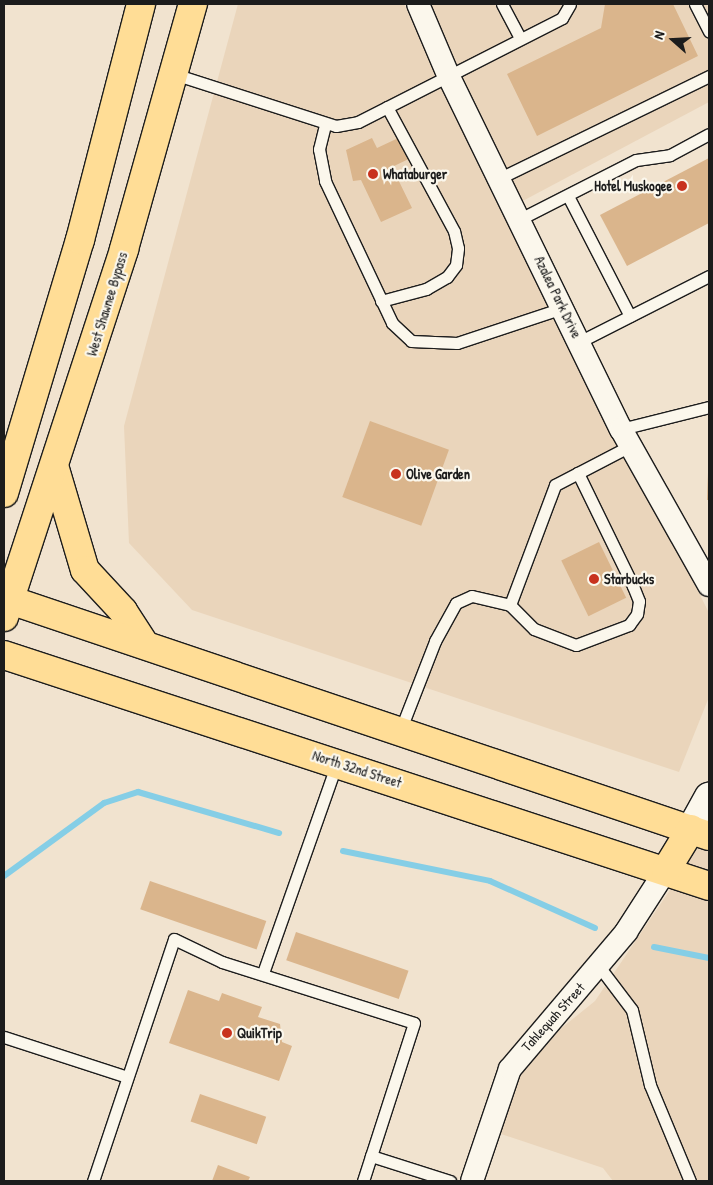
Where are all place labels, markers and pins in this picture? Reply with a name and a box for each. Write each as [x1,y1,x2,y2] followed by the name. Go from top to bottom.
[383,166,447,182] place label: Whataburger
[367,168,379,180] marker: Whataburger
[594,178,672,194] place label: Hotel Muskogee
[676,180,688,192] marker: Hotel Muskogee
[406,466,470,482] place label: Olive Garden
[390,468,402,480] marker: Olive Garden
[604,571,654,587] place label: Starbucks
[588,573,600,585] marker: Starbucks
[237,1025,282,1041] place label: QuikTrip
[221,1027,233,1039] marker: QuikTrip

